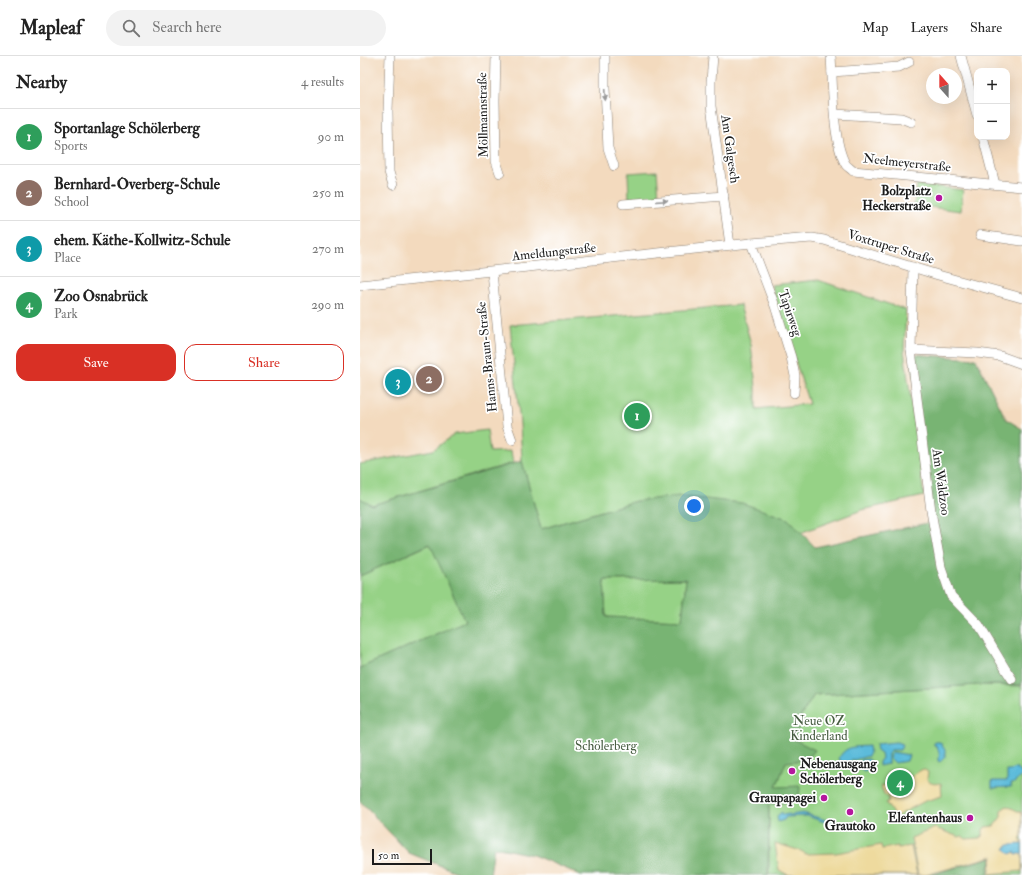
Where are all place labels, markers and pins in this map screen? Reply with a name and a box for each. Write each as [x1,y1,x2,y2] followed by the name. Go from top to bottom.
[862,183,932,214] place label: Bolzplatz Heckerstraße
[934,193,944,203] marker: Bolzplatz Heckerstraße
[416,364,442,394] pin: 2
[385,367,411,397] pin: 3
[624,401,650,431] pin: 1
[799,756,877,788] place label: Nebenausgang Schölerberg
[787,766,797,776] marker: Nebenausgang Schölerberg
[887,768,913,798] pin: 4
[749,790,817,807] place label: Graupapagei
[819,793,829,803] marker: Graupapagei
[845,807,855,817] marker: Grautoko
[888,810,963,826] place label: Elefantenhaus
[965,813,975,823] marker: Elefantenhaus
[825,818,876,834] place label: Grautoko

